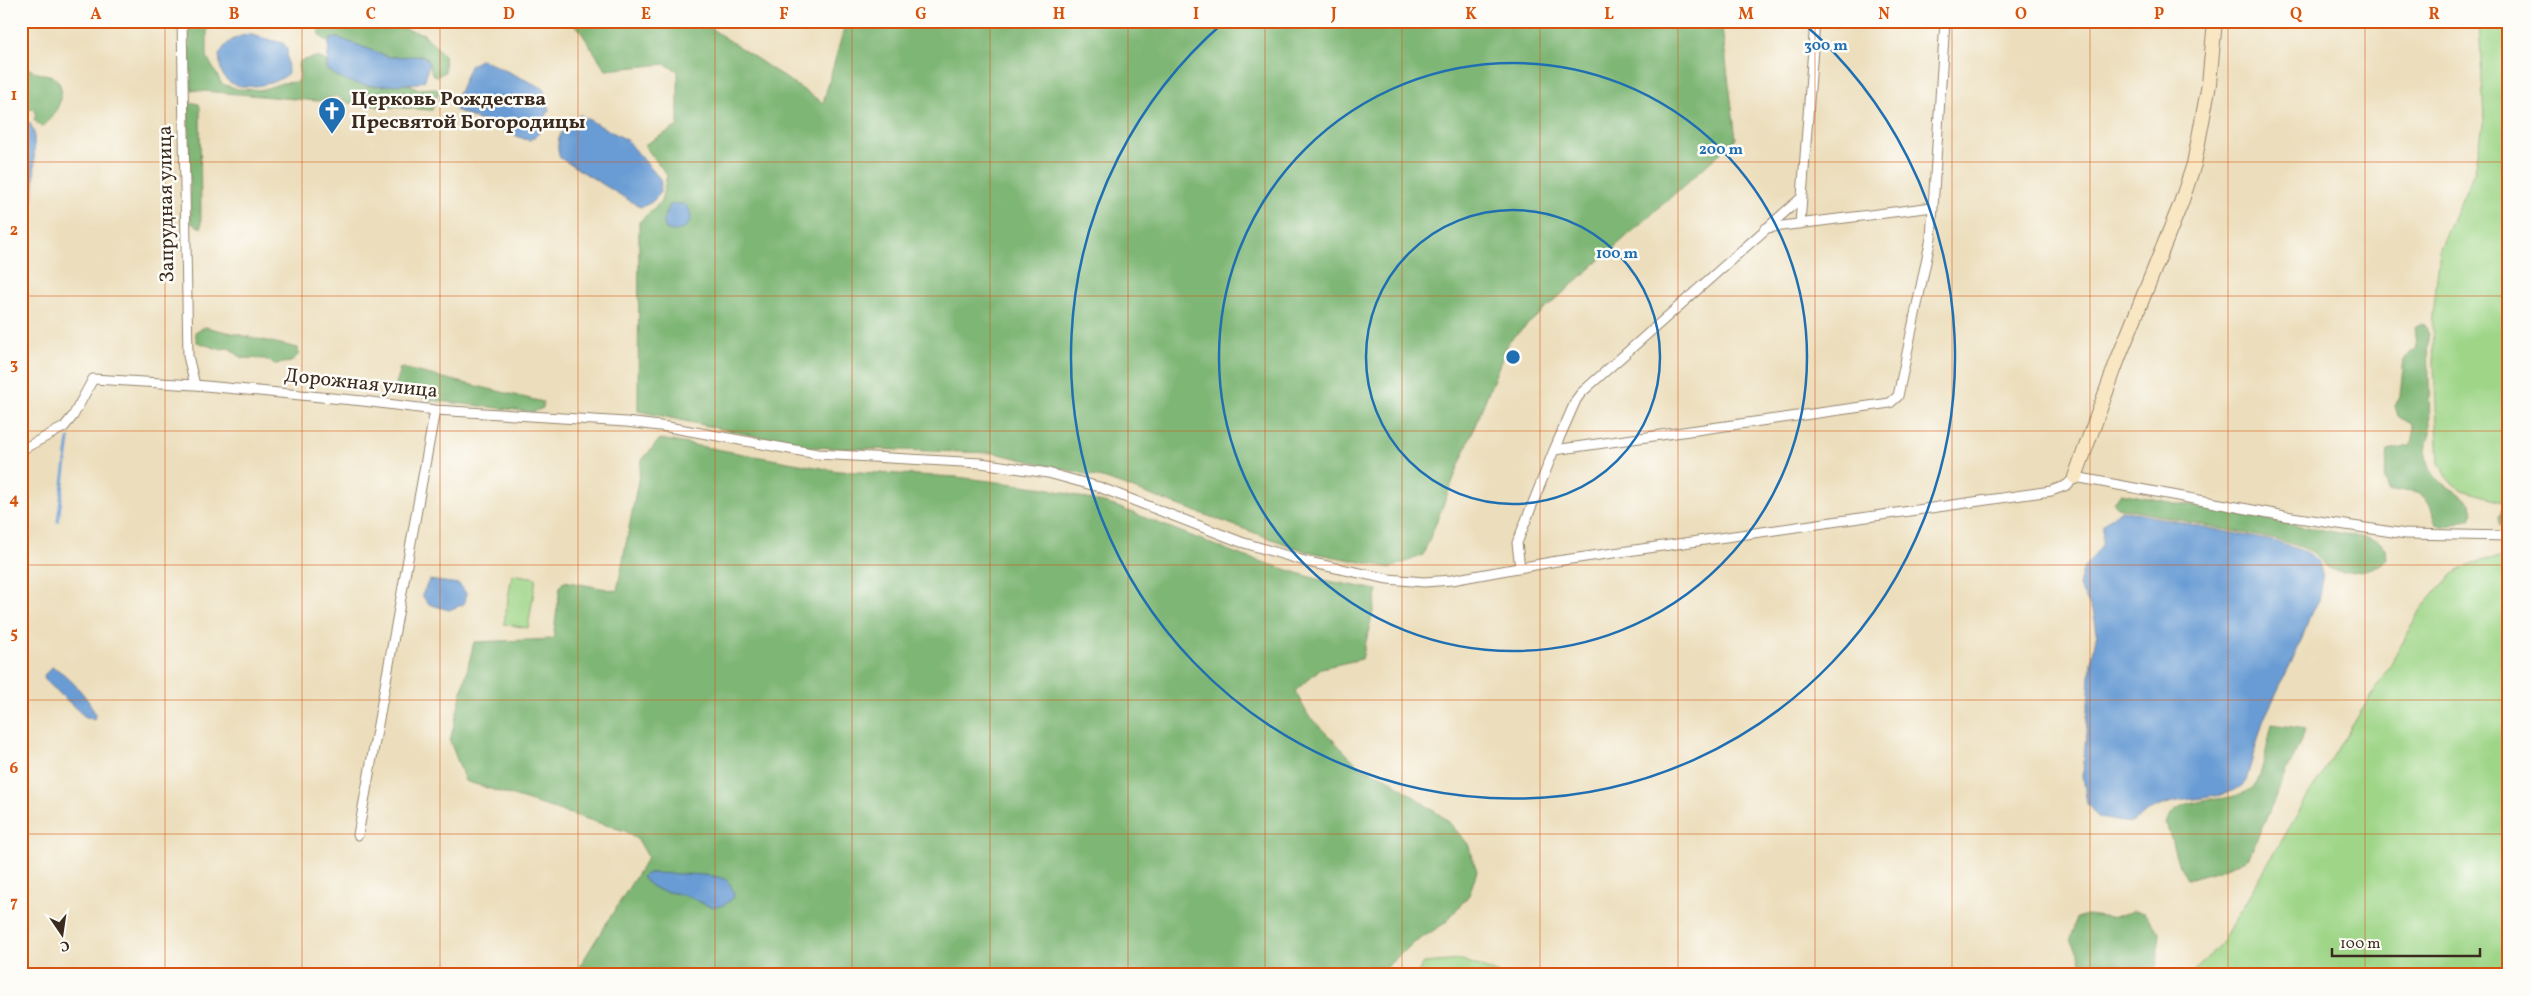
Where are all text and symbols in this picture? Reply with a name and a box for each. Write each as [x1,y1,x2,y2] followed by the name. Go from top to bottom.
[90,4,102,26] text: A
[229,4,240,26] text: B
[366,4,376,26] text: C
[503,4,515,26] text: D
[641,4,651,26] text: E
[779,4,789,26] text: F
[915,4,927,26] text: G
[1053,4,1065,26] text: H
[1193,4,1199,26] text: I
[1330,4,1337,26] text: J
[1465,4,1477,26] text: K
[1604,4,1614,26] text: L
[1738,4,1754,26] text: M
[1878,4,1890,26] text: N
[2015,4,2027,26] text: O
[2154,4,2164,26] text: P
[2290,4,2303,26] text: Q
[2428,4,2440,26] text: R
[1804,36,1848,57] text: 300 m
[11,85,17,107] text: 1
[351,86,586,137] place label: Церковь Рождества Пресвятой Богородицы
[317,96,347,135] church icon: Церковь Рождества Пресвятой Богородицы
[152,125,182,283] street label: Запрудная улица
[1699,140,1743,161] text: 200 m
[10,220,18,242] text: 2
[1596,244,1639,265] text: 100 m
[1504,348,1522,366] centre of rings
[10,354,18,376] text: 3
[283,362,439,406] street label: Дорожная улица
[9,489,19,511] text: 4
[10,623,18,645] text: 5
[10,758,19,780] text: 6
[10,892,18,914] text: 7
[38,908,88,958] north arrow
[2332,926,2480,958] scale bar
[2340,934,2380,955] text: 100 m
[58,935,71,955] text: С

